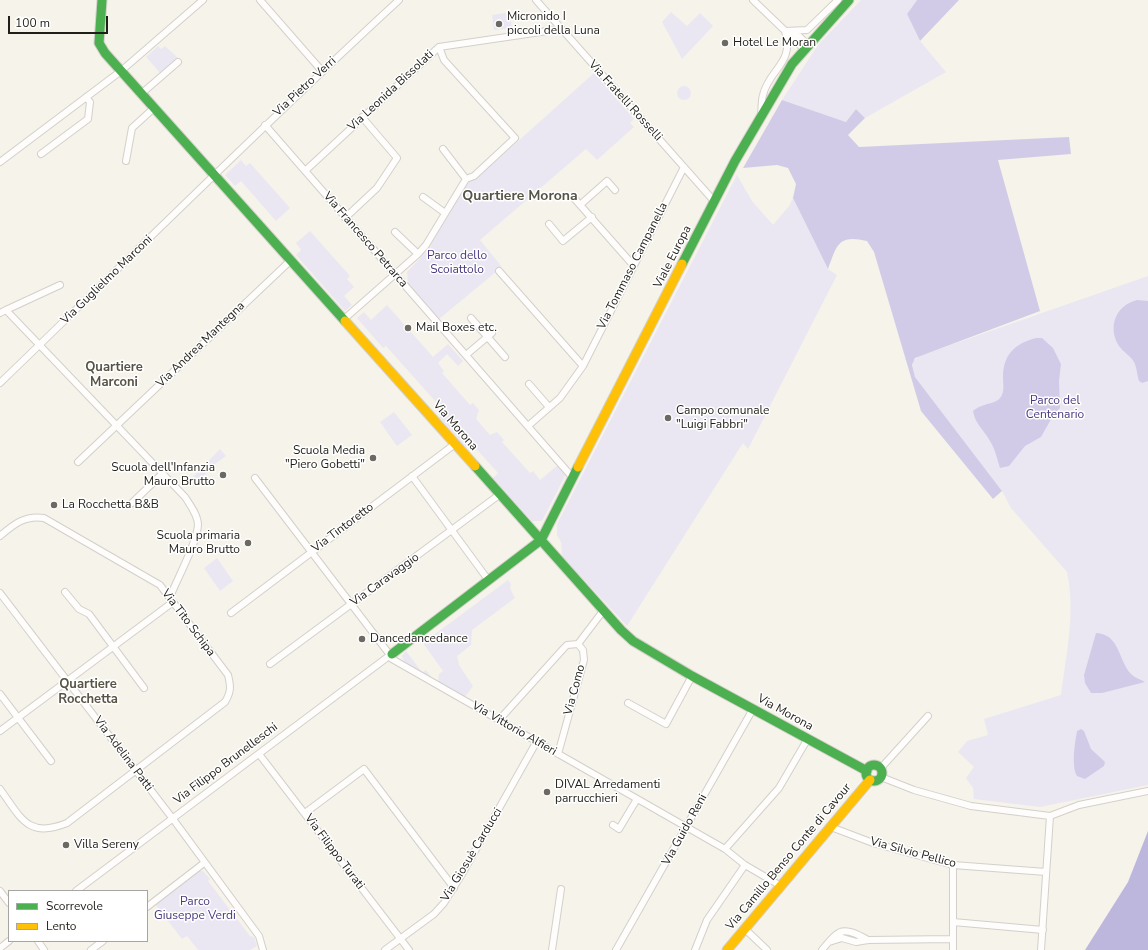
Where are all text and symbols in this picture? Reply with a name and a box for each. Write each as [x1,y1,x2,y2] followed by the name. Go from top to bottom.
[10,8,110,34] scale bar
[507,10,600,38] place label: Micronido I piccoli della Luna
[15,15,50,31] text: 100 m
[494,19,504,29] marker: Micronido I piccoli della Luna
[733,36,816,50] place label: Hotel Le Moran
[720,38,730,48] marker: Hotel Le Moran
[345,48,437,134] street label: Via Leonida Bissolati
[271,54,339,120] street label: Via Pietro Verri
[585,58,665,144] street label: Via Fratelli Rosselli
[320,189,410,291] street label: Via Francesco Petrarca
[462,189,578,205] district label: Quartiere Morona
[595,200,671,332] street label: Via Tommaso Campanella
[651,223,695,291] street label: Viale Europa
[58,233,156,327] street label: Via Guglielmo Marconi
[427,249,487,277] park label: Parco dello Scoiattolo
[154,299,248,391] street label: Via Andrea Mantegna
[416,321,497,335] place label: Mail Boxes etc.
[403,323,413,333] marker: Mail Boxes etc.
[85,360,143,391] district label: Quartiere Marconi
[1026,394,1084,422] park label: Parco del Centenario
[429,398,481,454] street label: Via Morona
[676,404,769,432] place label: Campo comunale "Luigi Fabbri"
[663,413,673,423] marker: Campo comunale "Luigi Fabbri"
[285,444,365,472] place label: Scuola Media "Piero Gobetti"
[368,453,378,463] marker: Scuola Media "Piero Gobetti"
[111,461,215,489] place label: Scuola dell'Infanzia Mauro Brutto
[218,470,228,480] marker: Scuola dell'Infanzia Mauro Brutto
[62,498,159,512] place label: La Rocchetta B&B
[49,500,59,510] marker: La Rocchetta B&B
[309,500,377,556] street label: Via Tintoretto
[157,529,240,557] place label: Scuola primaria Mauro Brutto
[243,538,253,548] marker: Scuola primaria Mauro Brutto
[348,550,422,610] street label: Via Caravaggio
[158,587,218,659] street label: Via Tito Schipa
[370,632,468,646] place label: Dancedancedance
[357,634,367,644] marker: Dancedancedance
[561,663,589,717] street label: Via Como
[58,677,118,708] district label: Quartiere Rocchetta
[755,692,815,734] street label: Via Morona
[469,699,559,759] street label: Via Vittorio Alfieri
[90,714,156,794] street label: Via Adelina Patti
[171,720,281,808] street label: Via Filippo Brunelleschi
[555,778,660,806] place label: DIVAL Arredamenti parrucchieri
[723,781,855,933] street label: Via Camillo Benso Conte di Cavour
[542,787,552,797] marker: DIVAL Arredamenti parrucchieri
[659,792,711,868] street label: Via Guido Reni
[438,806,506,904] street label: Via Giosuè Carducci
[301,811,367,893] street label: Via Filippo Turati
[868,835,958,871] street label: Via Silvio Pellico
[74,838,139,852] place label: Villa Sereny
[61,840,71,850] marker: Villa Sereny
[8,890,148,942] legend
[154,895,236,923] park label: Parco Giuseppe Verdi
[46,898,103,914] text: Scorrevole
[46,918,76,934] text: Lento

